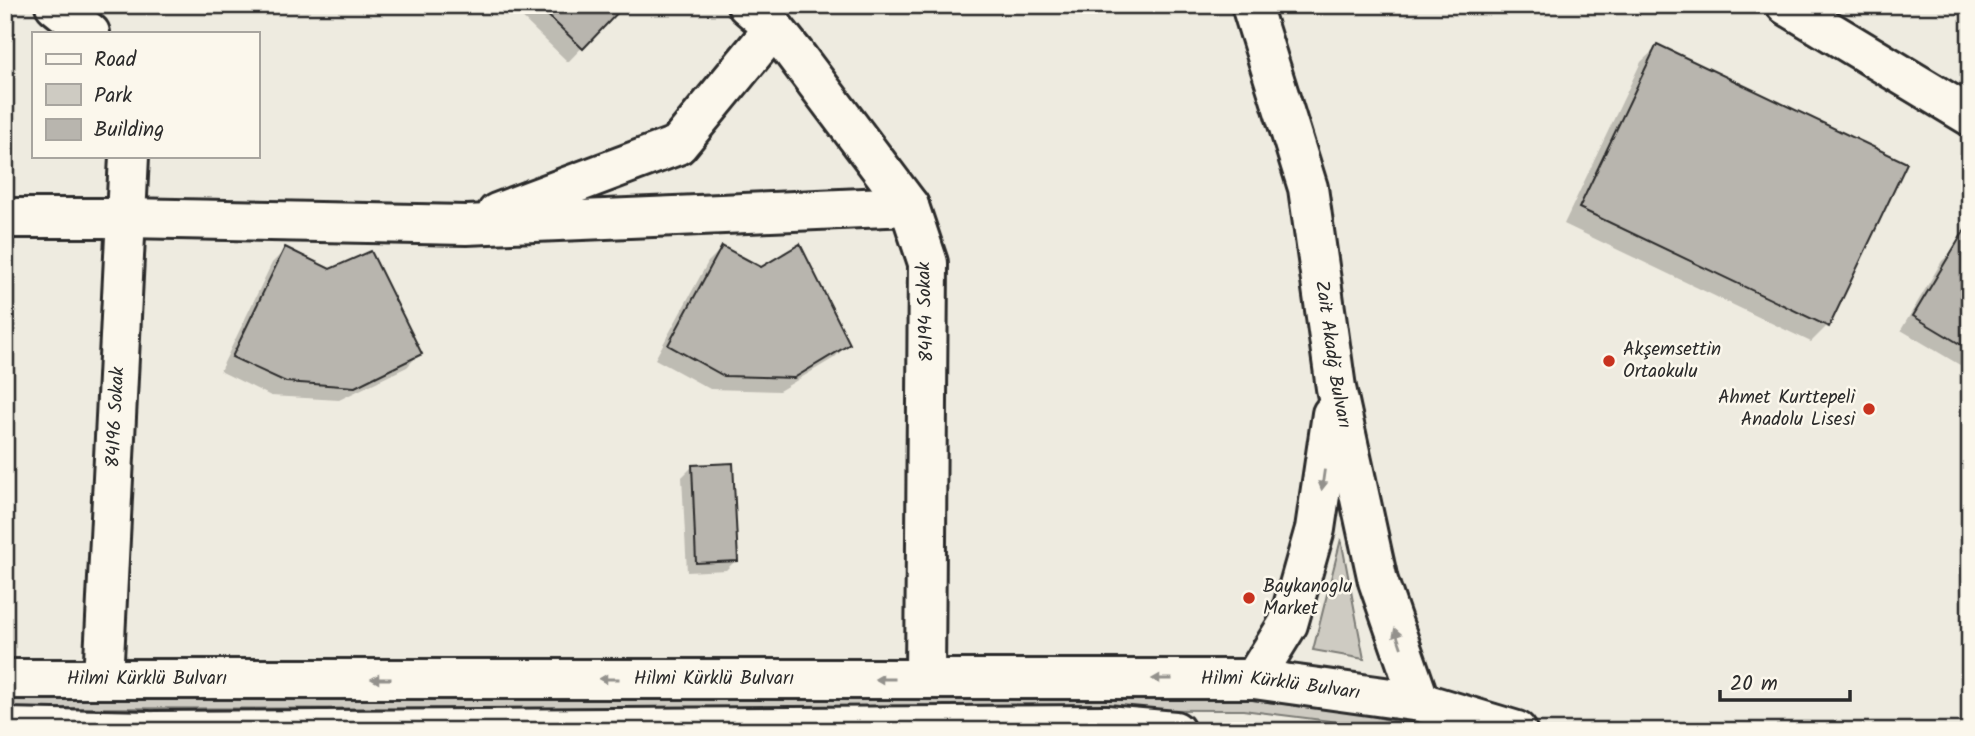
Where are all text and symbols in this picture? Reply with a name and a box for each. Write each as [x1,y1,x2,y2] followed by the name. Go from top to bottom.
[32,32,259,158] legend
[94,44,137,77] text: Road
[94,80,132,113] text: Park
[94,114,164,147] text: Building
[909,261,943,363] street label: 84194 Sokak
[1306,278,1359,432] street label: Zait Akadğ Bulvarı
[1623,335,1721,387] place label: Akşemsettin Ortaokulu
[1601,353,1617,369] marker: Akşemsettin Ortaokulu
[99,366,133,468] street label: 84196 Sokak
[1718,383,1856,435] place label: Ahmet Kurttepeli Anadolu Lisesi
[1861,401,1877,417] marker: Ahmet Kurttepeli Anadolu Lisesi
[1317,469,1328,491] one-way arrow
[1263,572,1352,624] place label: Baykanoglu Market
[1241,590,1257,606] marker: Baykanoglu Market
[1392,627,1403,648] one-way arrow
[1720,659,1849,703] scale bar
[67,664,227,694] street label: Hilmi Kürklü Bulvarı
[634,664,794,694] street label: Hilmi Kürklü Bulvarı
[1201,664,1362,709] street label: Hilmi Kürklü Bulvarı
[1730,668,1778,701] text: 20 m
[370,673,392,685] one-way arrow
[597,673,619,685] one-way arrow
[874,673,896,685] one-way arrow
[1150,673,1172,685] one-way arrow

